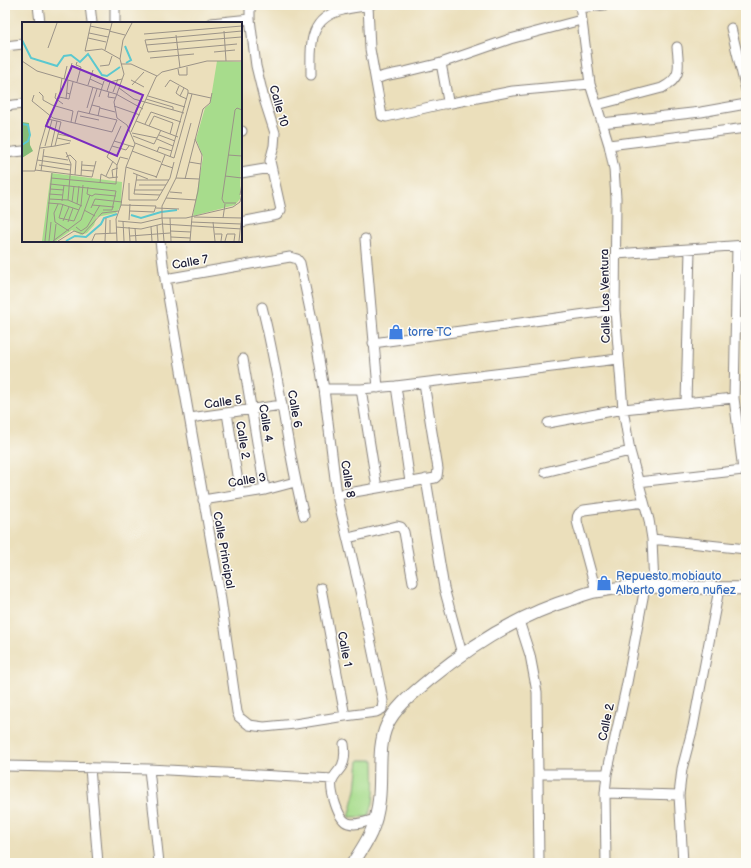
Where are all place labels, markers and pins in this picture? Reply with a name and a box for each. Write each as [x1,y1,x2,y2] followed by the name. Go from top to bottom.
[387,323,405,341] shop icon: torre TC
[408,325,452,340] place label: torre TC
[616,569,736,598] place label: Repuesto mobiauto Alberto gomera nuñez
[595,574,613,592] shop icon: Repuesto mobiauto Alberto gomera nuñez

